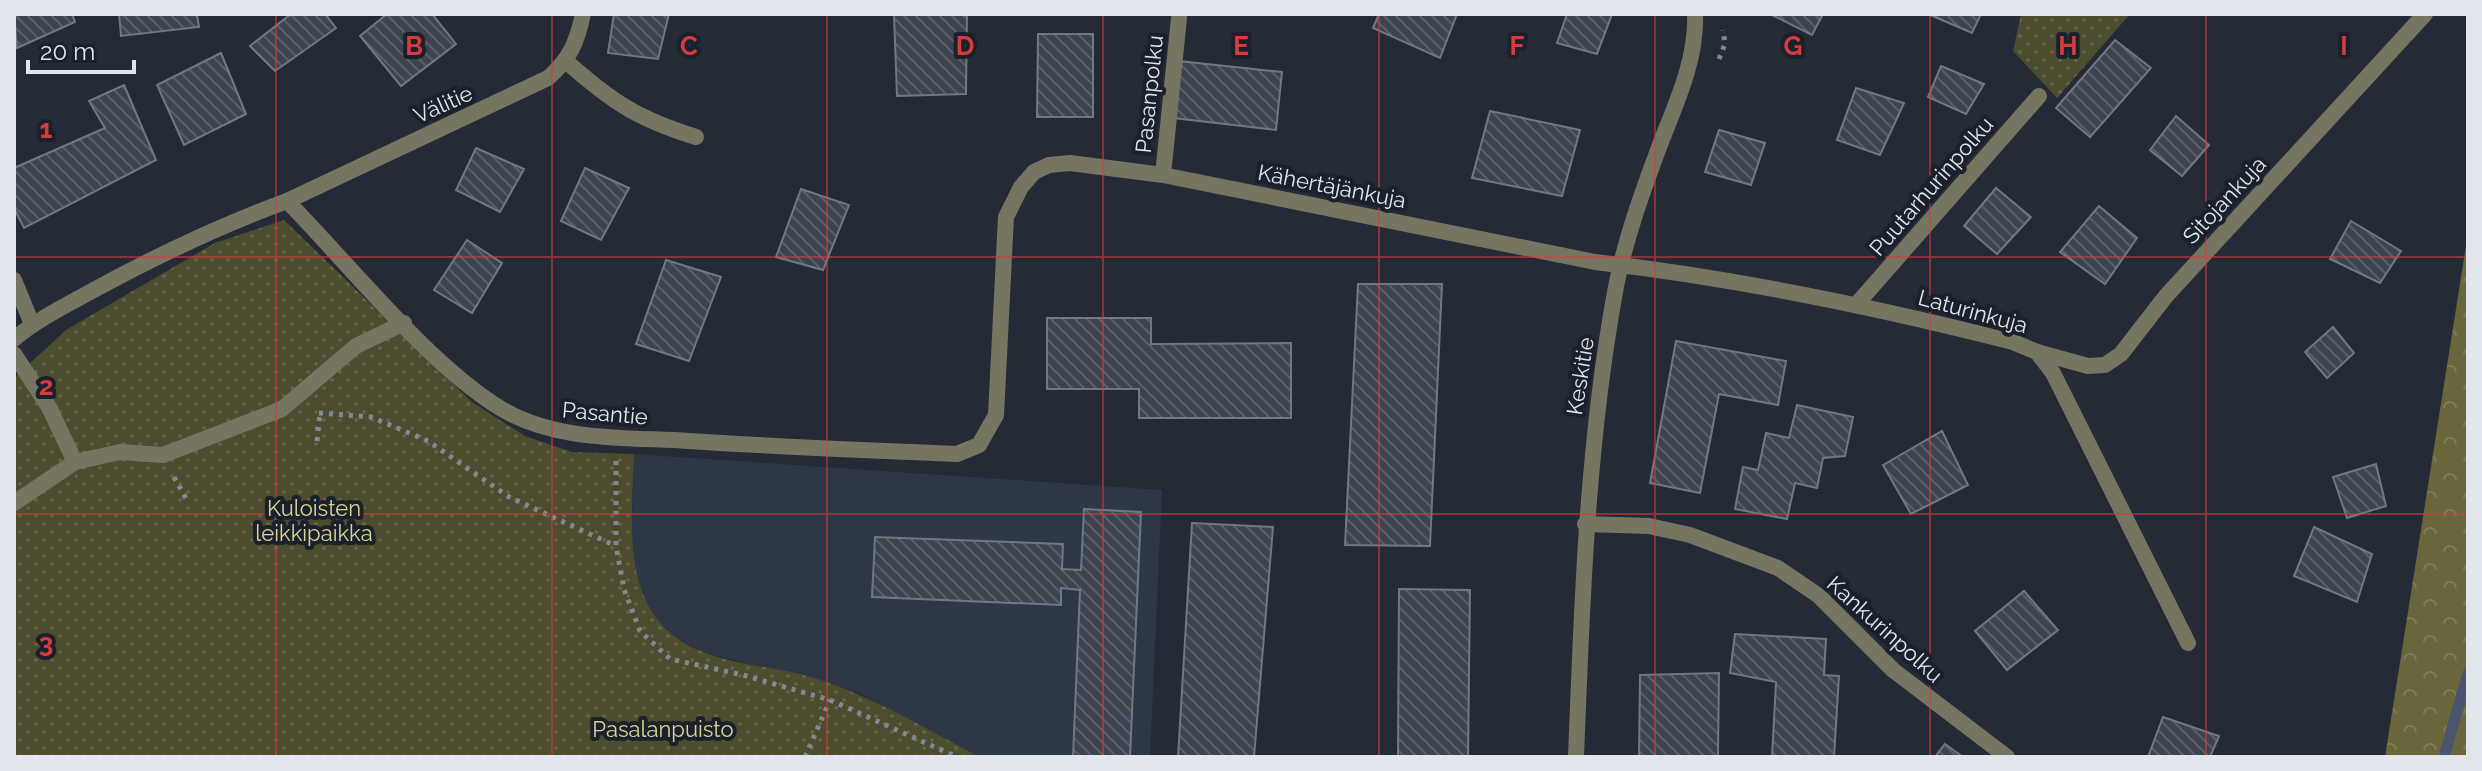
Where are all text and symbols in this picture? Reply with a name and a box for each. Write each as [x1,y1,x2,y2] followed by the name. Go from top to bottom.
[28,24,134,74] scale bar
[405,31,423,61] text: B
[680,31,698,61] text: C
[956,31,974,61] text: D
[1233,31,1249,61] text: E
[1510,31,1525,61] text: F
[1784,31,1802,61] text: G
[2058,31,2078,61] text: H
[2340,31,2348,61] text: I
[1130,34,1168,154] street label: Pasanpolku
[40,37,95,66] text: 20 m
[410,80,477,128] street label: Välitie
[1864,111,1998,261] street label: Puutarhurinpolku
[40,114,53,144] text: 1
[2177,151,2271,249] street label: Sitojankuja
[1256,159,1408,213] street label: Kähertäjänkuja
[1915,284,2031,338] street label: Laturinkuja
[1561,335,1599,417] street label: Keskitie
[39,371,53,401] text: 2
[561,396,649,430] street label: Pasantie
[255,495,373,546] park label: Kuloisten leikkipaikka
[1822,570,1948,688] street label: Kankurinpolku
[39,628,53,658] text: 3
[592,716,734,742] park label: Pasalanpuisto

